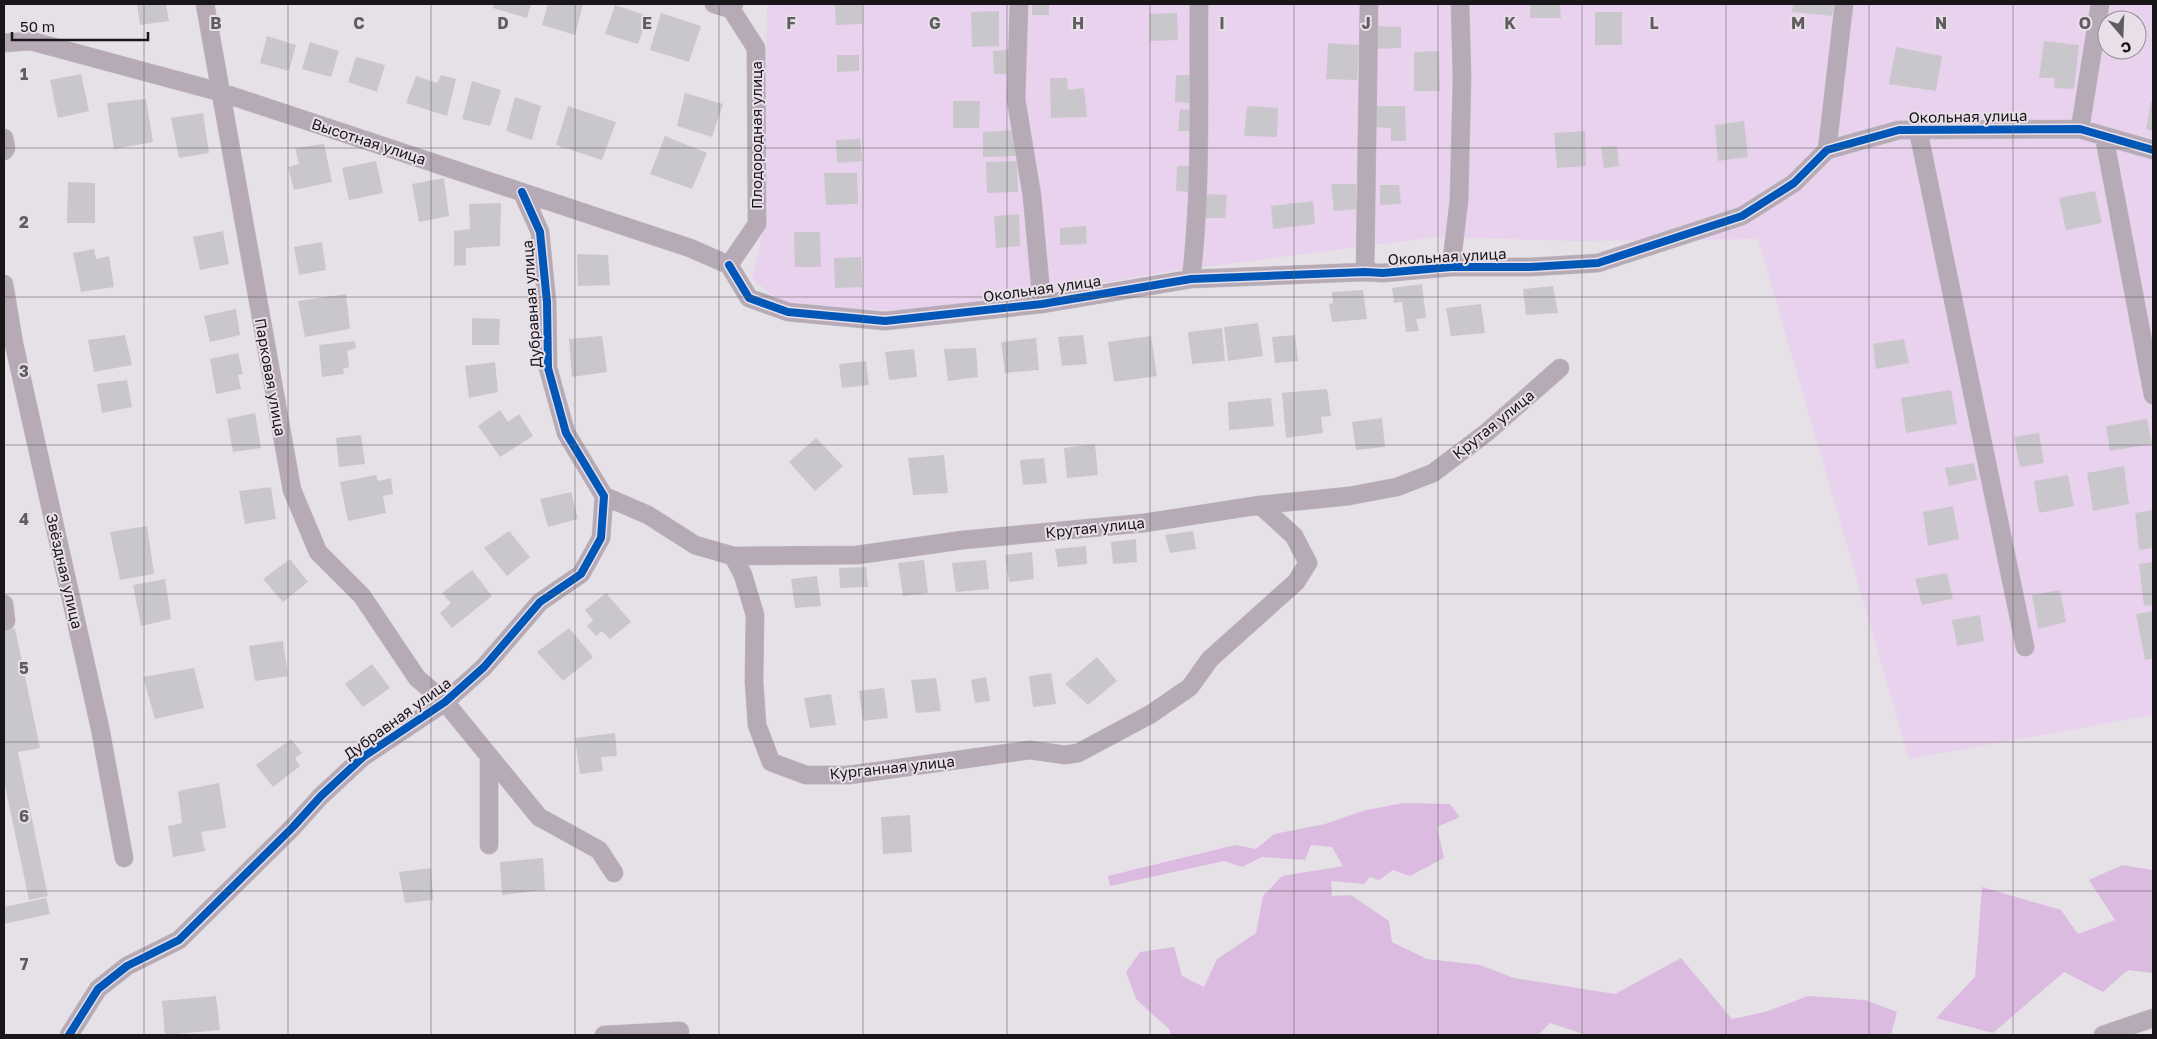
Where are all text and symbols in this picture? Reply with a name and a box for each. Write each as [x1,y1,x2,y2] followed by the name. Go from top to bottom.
[12,10,149,42] scale bar
[2097,10,2147,60] north arrow
[210,13,222,33] text: B
[353,13,365,33] text: C
[497,13,509,33] text: D
[642,13,652,33] text: E
[786,13,796,33] text: F
[929,13,941,33] text: G
[1072,13,1084,33] text: H
[1219,13,1225,33] text: I
[1361,13,1371,33] text: J
[1504,13,1516,33] text: K
[1649,13,1659,33] text: L
[1791,13,1805,33] text: M
[1935,13,1947,33] text: N
[2079,13,2091,33] text: O
[20,17,55,35] text: 50 m
[2119,38,2134,57] text: С
[747,61,765,209] street label: Плодородная улица
[20,64,28,84] text: 1
[1908,106,2028,126] street label: Окольная улица
[310,114,428,168] street label: Высотная улица
[19,212,29,232] text: 2
[518,240,544,368] street label: Дубравная улица
[1387,244,1507,268] street label: Окольная улица
[982,271,1102,305] street label: Окольная улица
[252,317,290,437] street label: Парковая улица
[19,361,29,381] text: 3
[1449,386,1537,462] street label: Крутая улица
[19,509,29,529] text: 4
[43,512,87,630] street label: Звёздная улица
[1044,513,1146,541] street label: Крутая улица
[19,658,29,678] text: 5
[340,673,454,763] street label: Дубравная улица
[829,751,955,783] street label: Курганная улица
[19,806,29,826] text: 6
[20,954,29,974] text: 7

